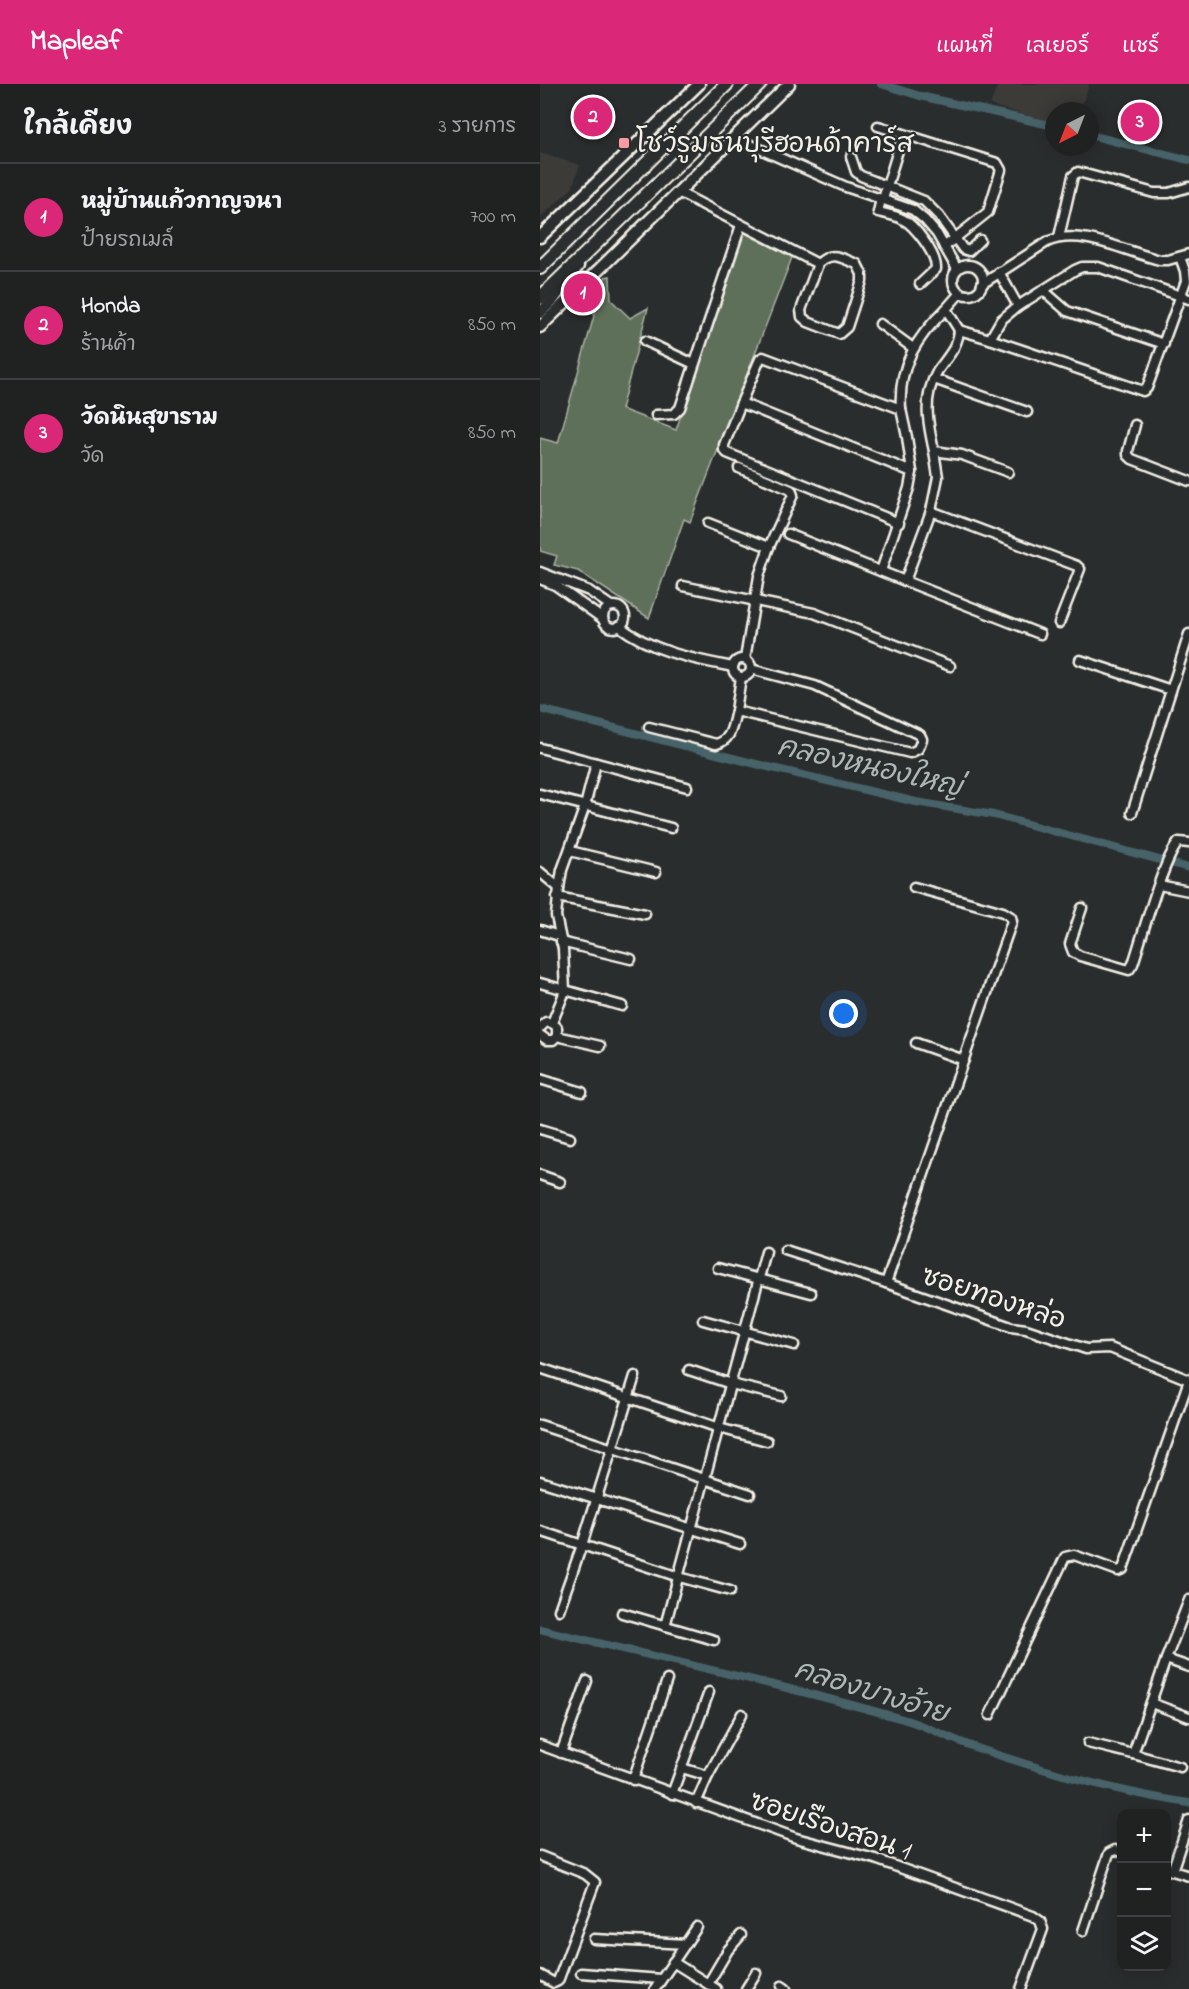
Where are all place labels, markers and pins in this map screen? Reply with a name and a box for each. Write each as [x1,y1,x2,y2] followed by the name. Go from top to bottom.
[574,94,612,140] pin: 2
[1120,99,1160,144] pin: 3
[636,125,915,165] place label: โชว์รูมธนบุรีฮอนด้าคาร์ส
[617,136,631,150] marker: โชว์รูมธนบุรีฮอนด้าคาร์ส
[564,270,603,316] pin: 1

